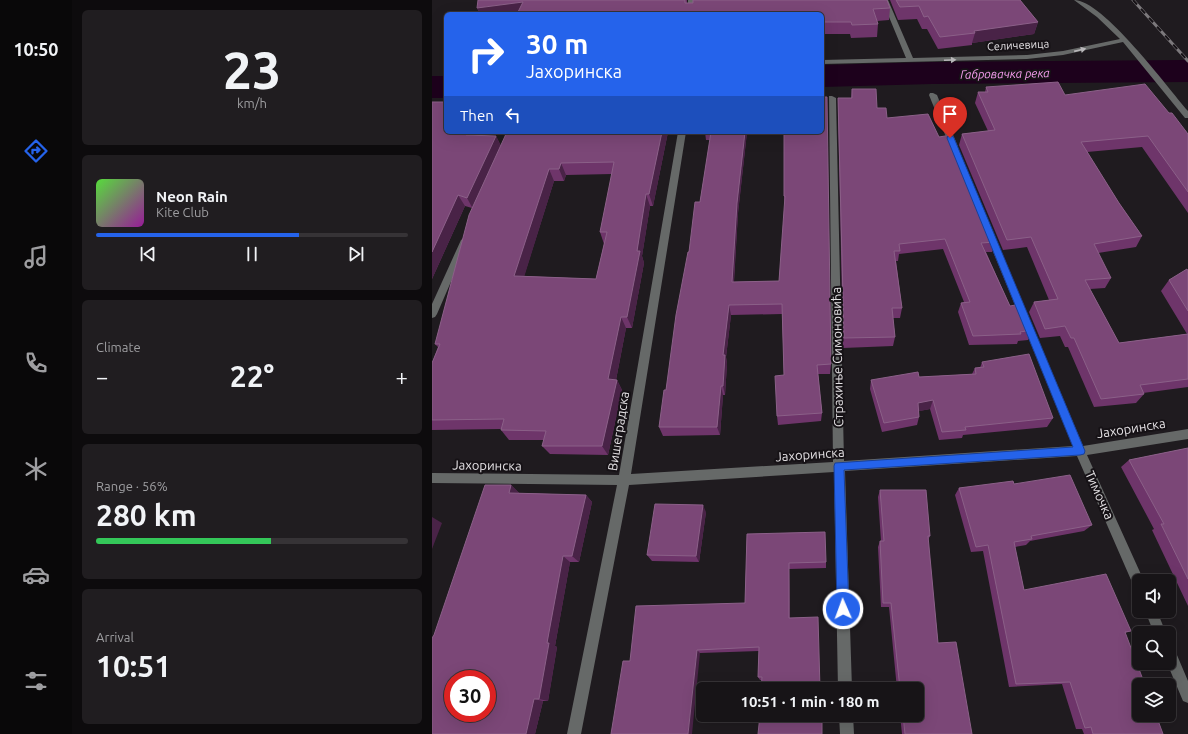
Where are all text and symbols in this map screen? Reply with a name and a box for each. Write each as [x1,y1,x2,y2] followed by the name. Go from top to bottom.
[460,28,512,80] icon: right
[526,28,588,59] text: 30 m
[987,37,1049,53] street label: Селичевица
[13,39,59,59] text: 10:50
[223,41,281,99] text: 23
[1073,46,1086,52] one-way arrow
[944,56,956,63] one-way arrow
[526,61,622,81] text: Јахоринска
[960,66,1050,81] water label: Габровачка река
[237,96,267,110] text: km/h
[933,97,967,138] pin
[939,103,961,125] icon: arrive
[502,104,524,126] icon: left
[460,107,494,124] text: Then
[22,137,50,165] icon: directions
[156,188,228,205] text: Neon Rain
[156,205,209,219] text: Kite Club
[22,243,50,271] icon: music
[137,243,159,265] icon: previous
[241,243,263,265] icon: pause
[345,243,367,265] icon: next
[829,287,845,427] street label: Страхиње Симоновића
[96,340,141,354] text: Climate
[22,349,50,377] icon: phone
[230,359,274,393] text: 22°
[96,364,108,389] text: −
[396,364,408,389] text: +
[605,390,631,472] street label: Вишеградска
[1096,416,1166,440] street label: Јахоринска
[775,445,845,463] street label: Јахоринска
[22,455,50,483] icon: climate
[452,457,522,473] street label: Јахоринска
[1083,469,1117,521] street label: Тимочка
[96,479,168,493] text: Range · 56%
[96,498,197,532] text: 280 km
[22,561,50,589] icon: car
[1132,574,1176,722] map controls
[1132,574,1176,618] button: sound
[822,588,864,630] position arrow
[1132,626,1176,670] button: search
[96,630,134,644] text: Arrival
[96,649,171,683] text: 10:51
[22,667,50,695] icon: filters
[444,670,496,722] speed limit sign: 30
[1132,678,1176,722] button: layers
[741,693,879,710] text: 10:51 · 1 min · 180 m

